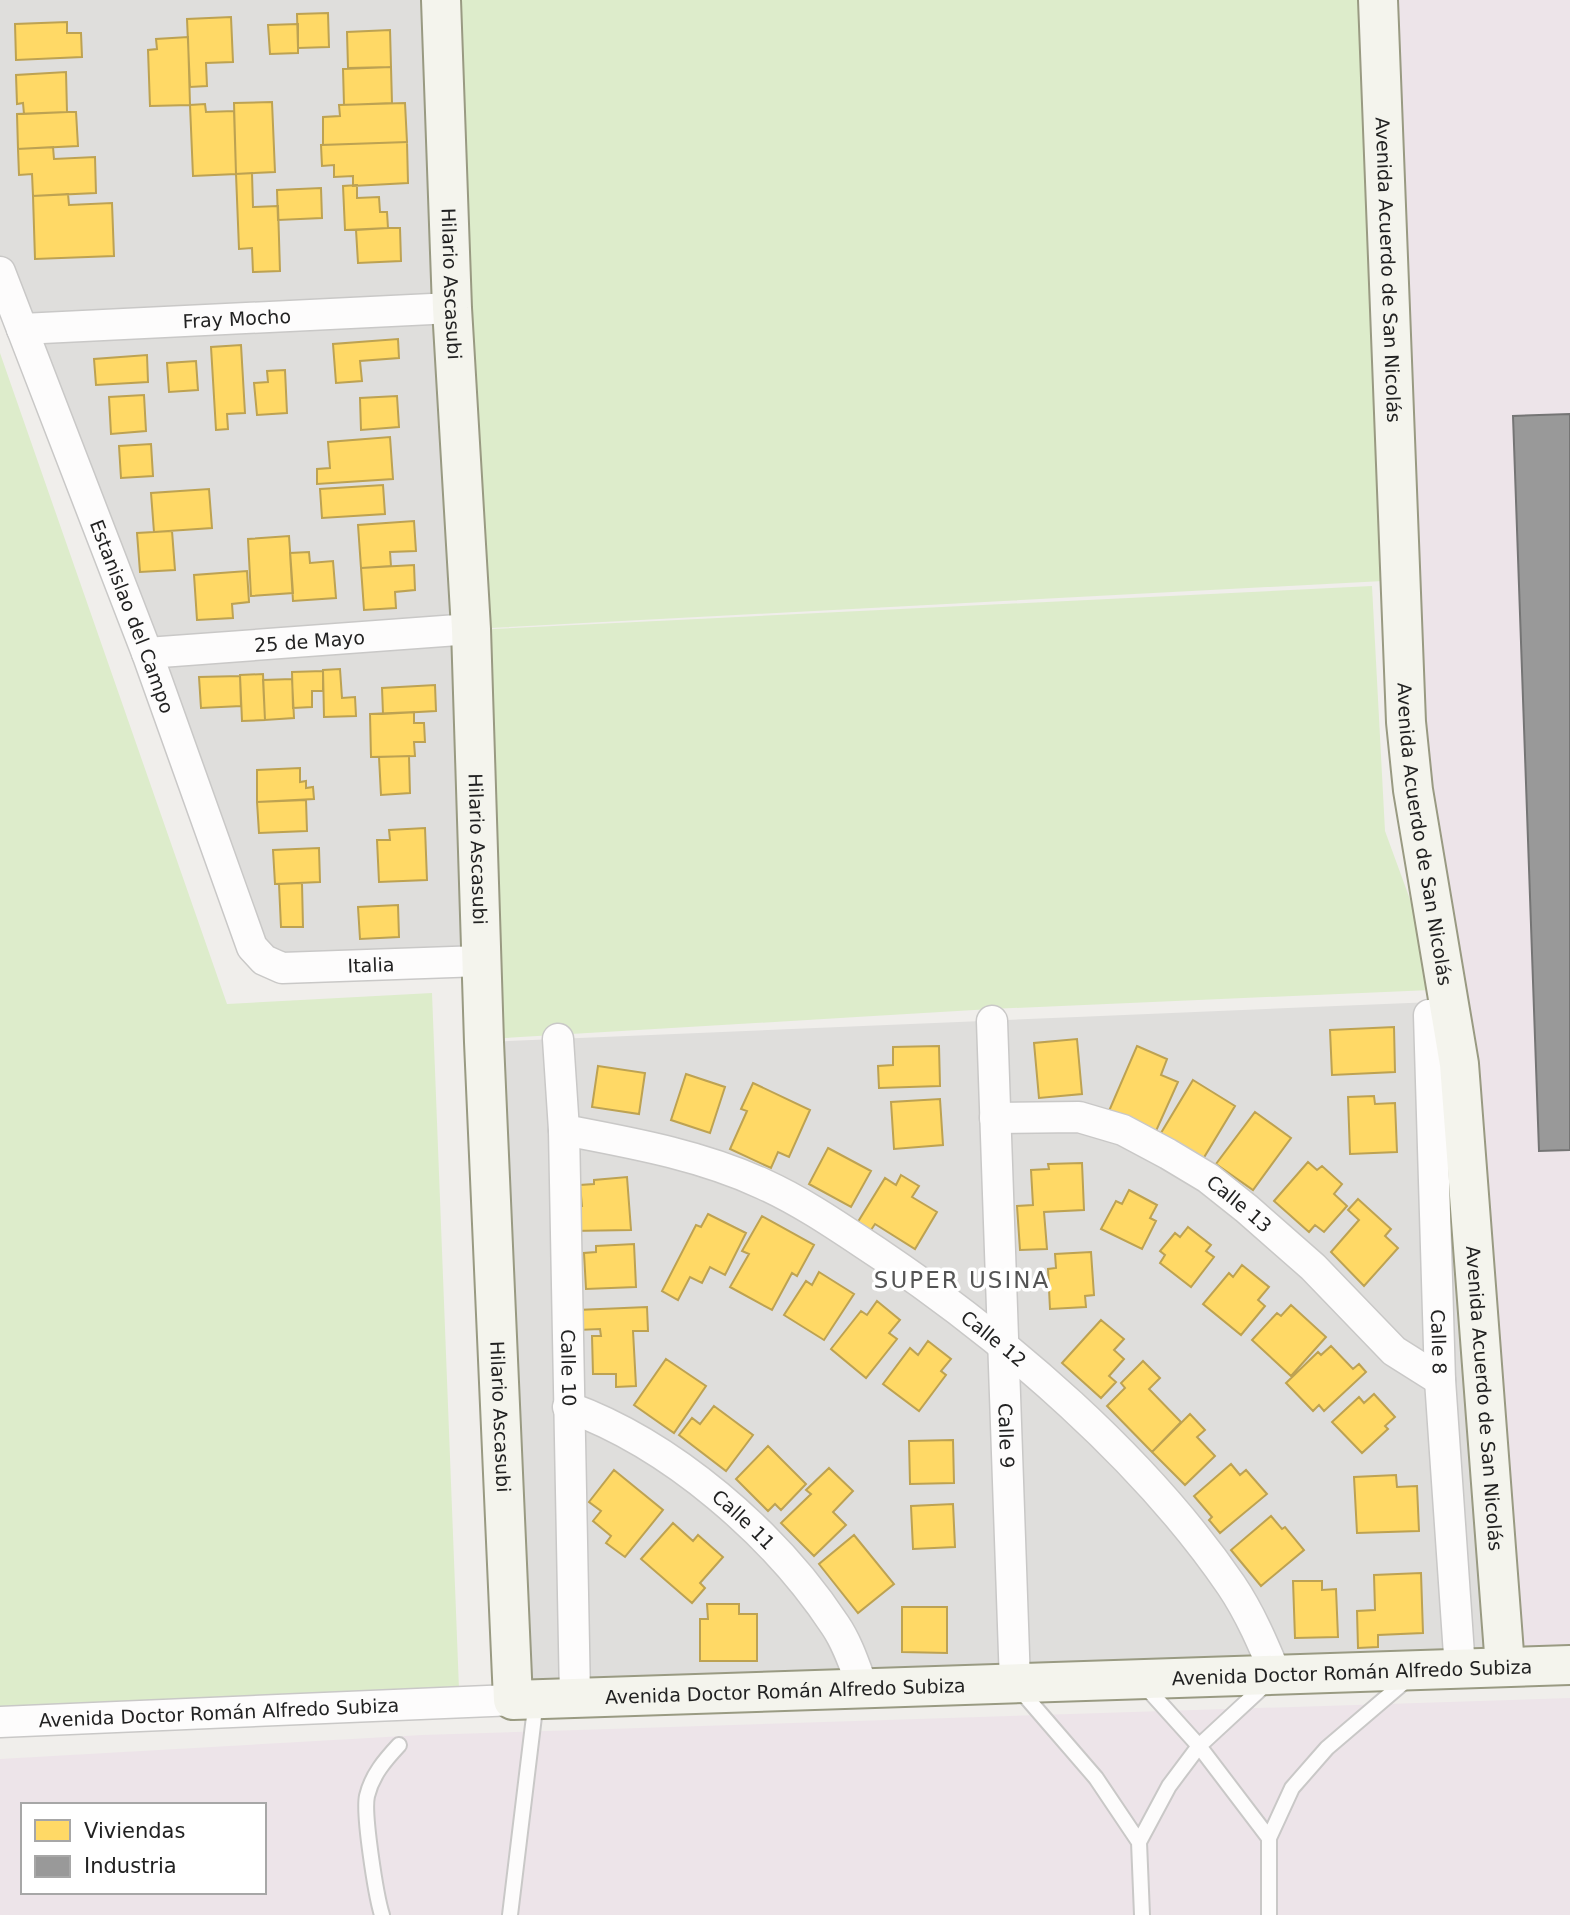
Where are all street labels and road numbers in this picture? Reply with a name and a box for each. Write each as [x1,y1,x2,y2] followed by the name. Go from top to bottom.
[1372,116,1405,423] street label: Avenida Acuerdo de San Nicolás
[437,208,466,360] street label: Hilario Ascasubi
[182,305,291,332] street label: Fray Mocho
[86,517,179,716] street label: Estanislao del Campo
[253,626,366,656] street label: 25 de Mayo
[1393,682,1457,987] street label: Avenida Acuerdo de San Nicolás
[465,773,491,925] street label: Hilario Ascasubi
[347,953,395,977] street label: Italia
[1203,1170,1276,1237] street label: Calle 13
[1462,1245,1507,1552] street label: Avenida Acuerdo de San Nicolás
[957,1306,1031,1371] street label: Calle 12
[1427,1309,1451,1375] street label: Calle 8
[557,1329,580,1407] street label: Calle 10
[486,1340,515,1493] street label: Hilario Ascasubi
[994,1403,1019,1469] street label: Calle 9
[708,1485,780,1554] street label: Calle 11
[1171,1655,1533,1689] street label: Avenida Doctor Román Alfredo Subiza
[605,1674,966,1708] street label: Avenida Doctor Román Alfredo Subiza
[38,1694,399,1731] street label: Avenida Doctor Román Alfredo Subiza

